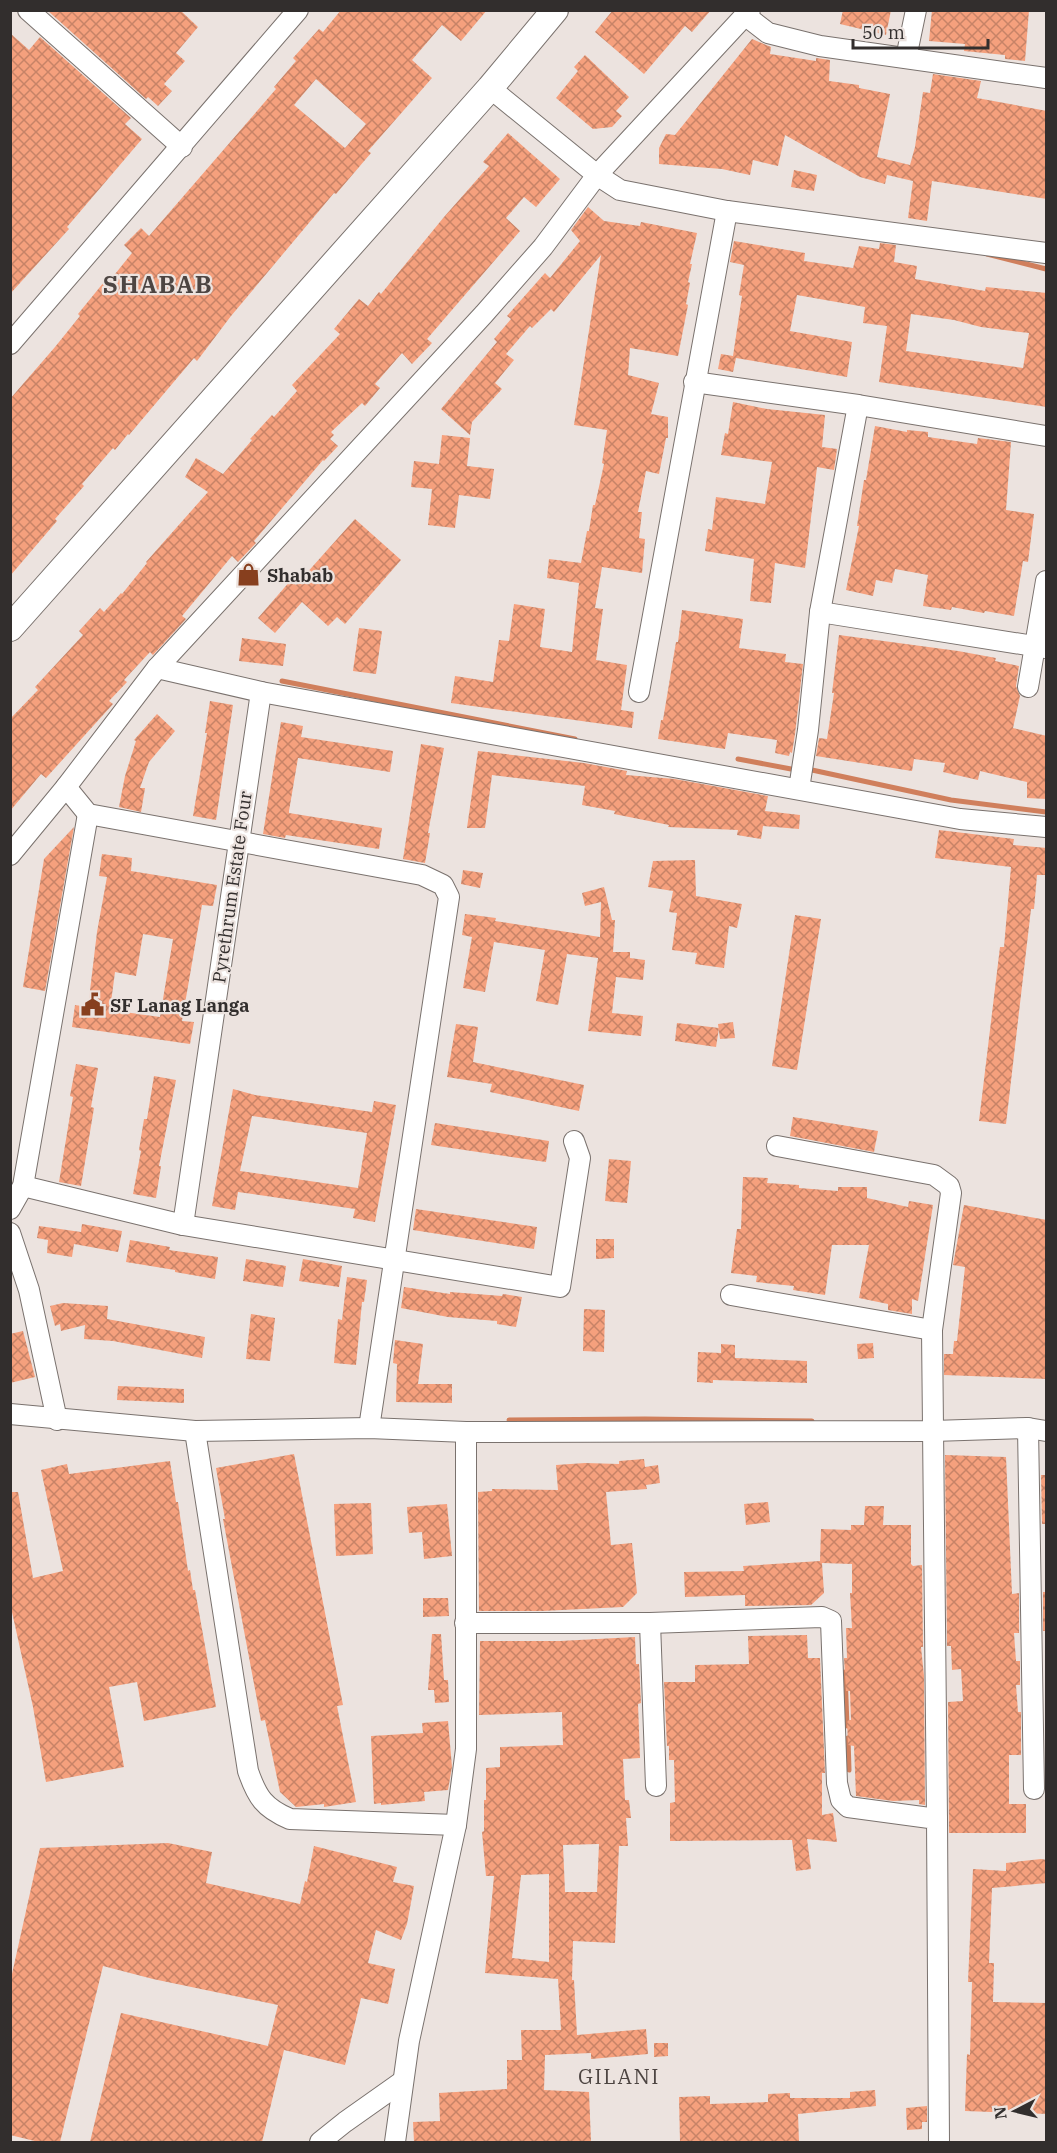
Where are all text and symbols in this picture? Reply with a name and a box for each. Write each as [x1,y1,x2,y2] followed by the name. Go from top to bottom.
[853,12,988,50] scale bar
[862,21,905,44] text: 50 m
[103,268,213,300] district label: SHABAB
[236,562,262,588] shop icon: Shabab
[267,564,333,587] place label: Shabab
[207,790,257,984] street label: Pyrethrum Estate Four
[79,992,105,1018] public building icon: SF Lanag Langa
[110,994,249,1017] place label: SF Lanag Langa
[578,2062,660,2090] district label: GILANI
[985,2081,1045,2141] north arrow
[989,2105,1011,2120] text: N

